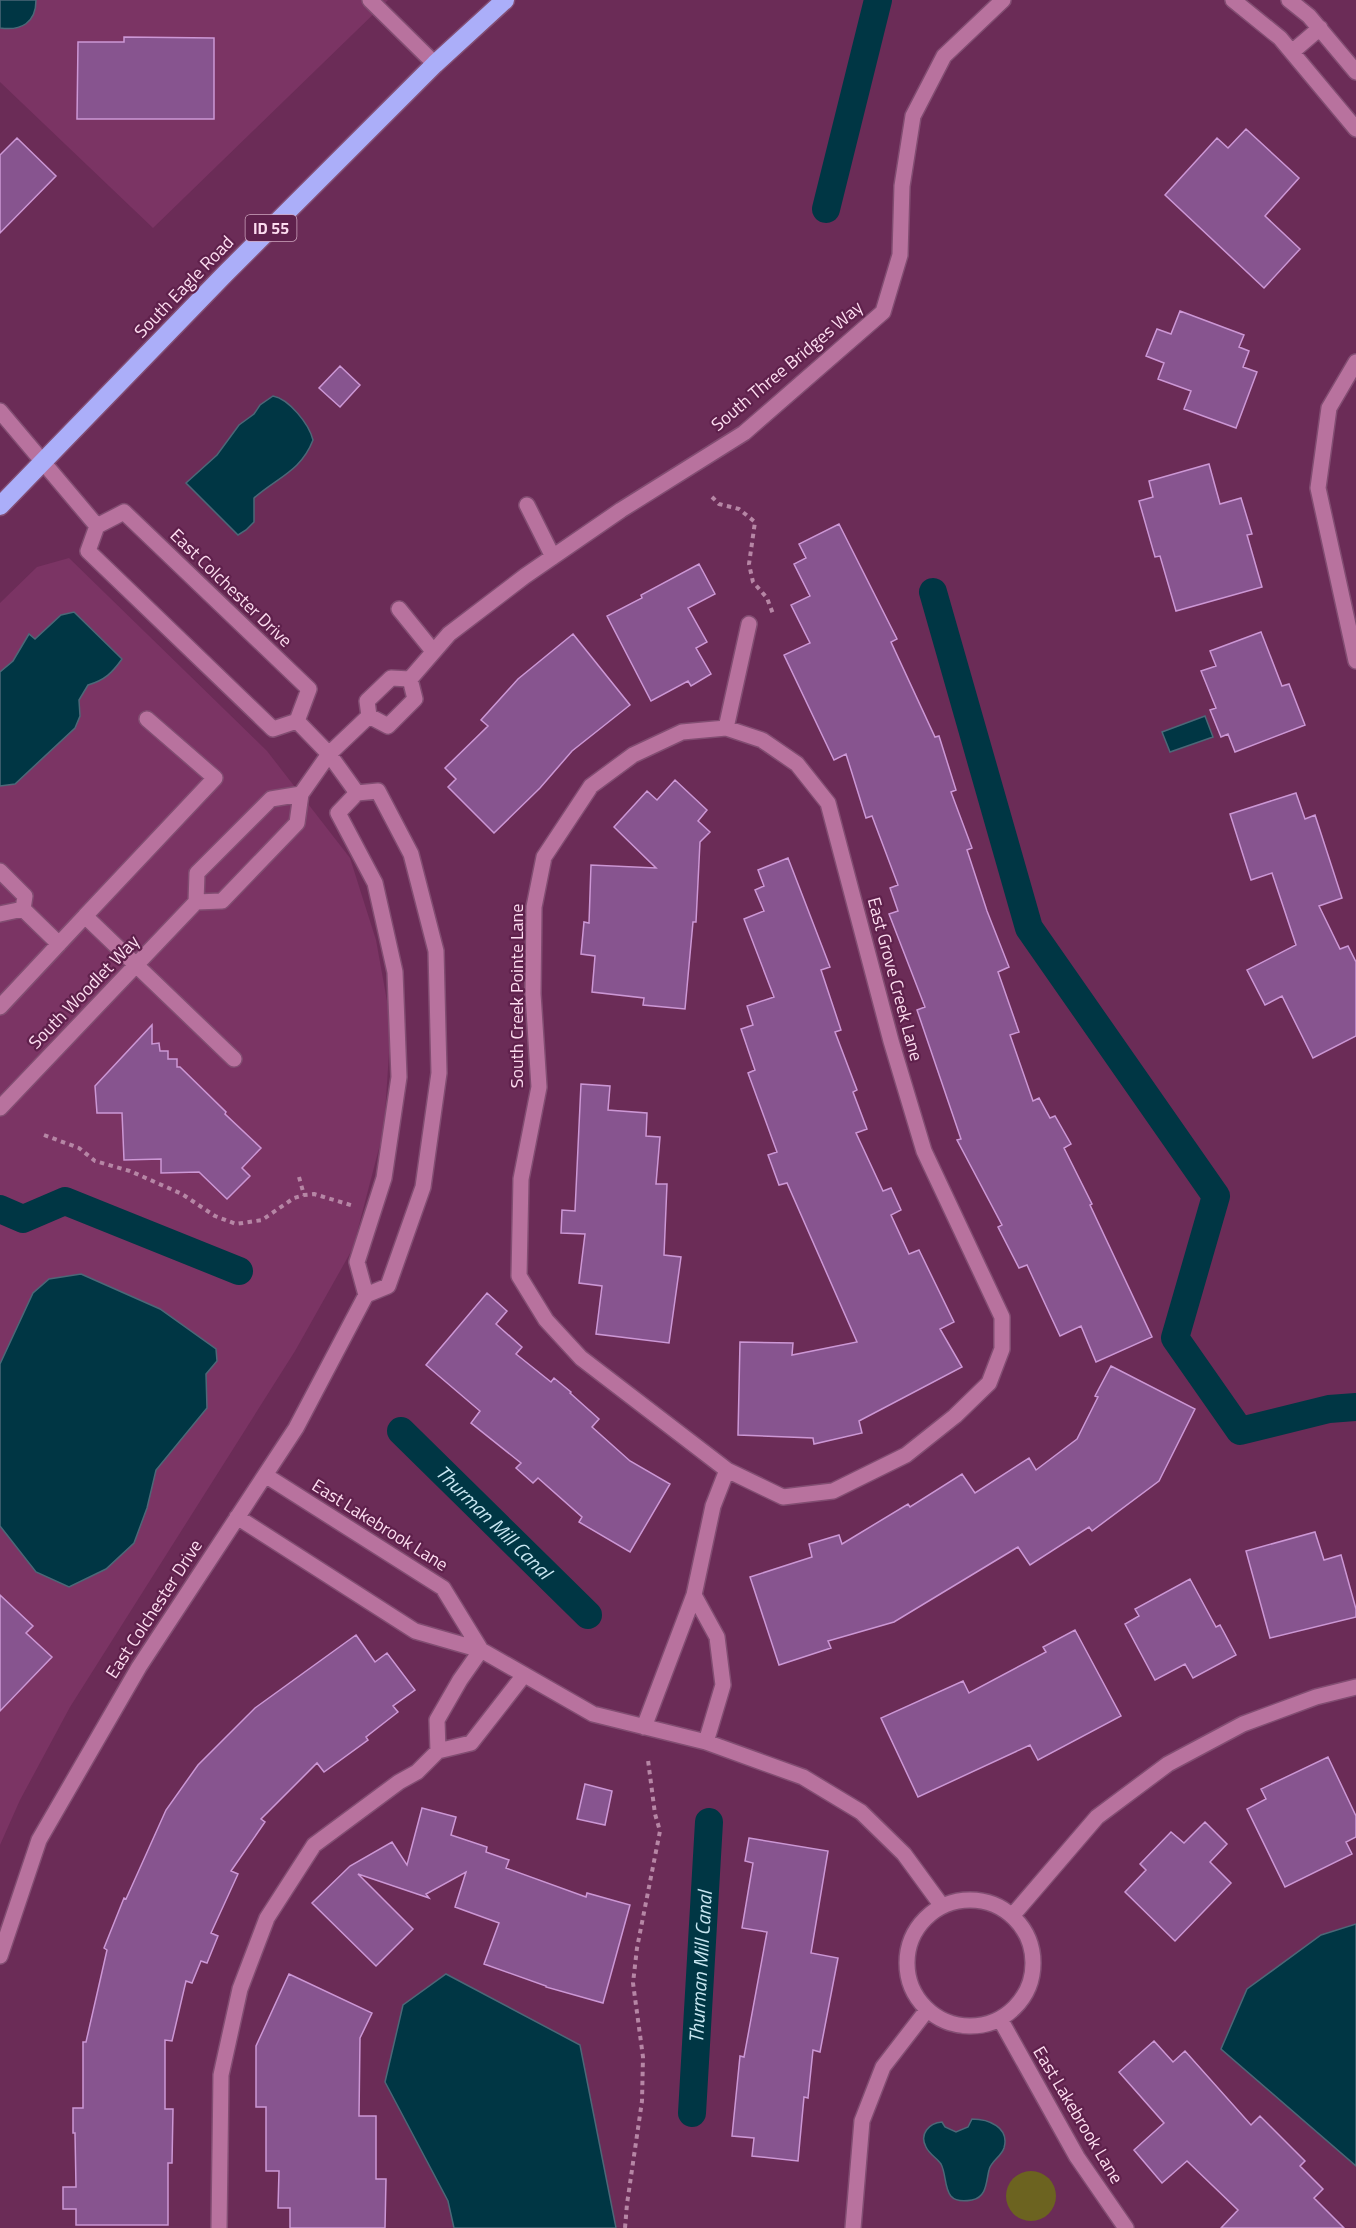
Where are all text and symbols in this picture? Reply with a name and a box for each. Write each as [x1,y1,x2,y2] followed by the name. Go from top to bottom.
[246,215,296,241] road number: ID 55
[128,229,240,344] street label: South Eagle Road
[705,294,869,437] street label: South Three Bridges Way
[164,522,299,653] street label: East Colchester Drive
[861,894,930,1064] street label: East Grove Creek Lane
[503,904,530,1088] street label: South Creek Pointe Lane
[22,928,146,1055] street label: South Woodlet Way
[429,1457,561,1588] water label: Thurman Mill Canal
[307,1472,454,1577] street label: East Lakebrook Lane
[98,1534,209,1684] street label: East Colchester Drive
[680,1888,720,2044] water label: Thurman Mill Canal
[1027,2041,1130,2189] street label: East Lakebrook Lane

